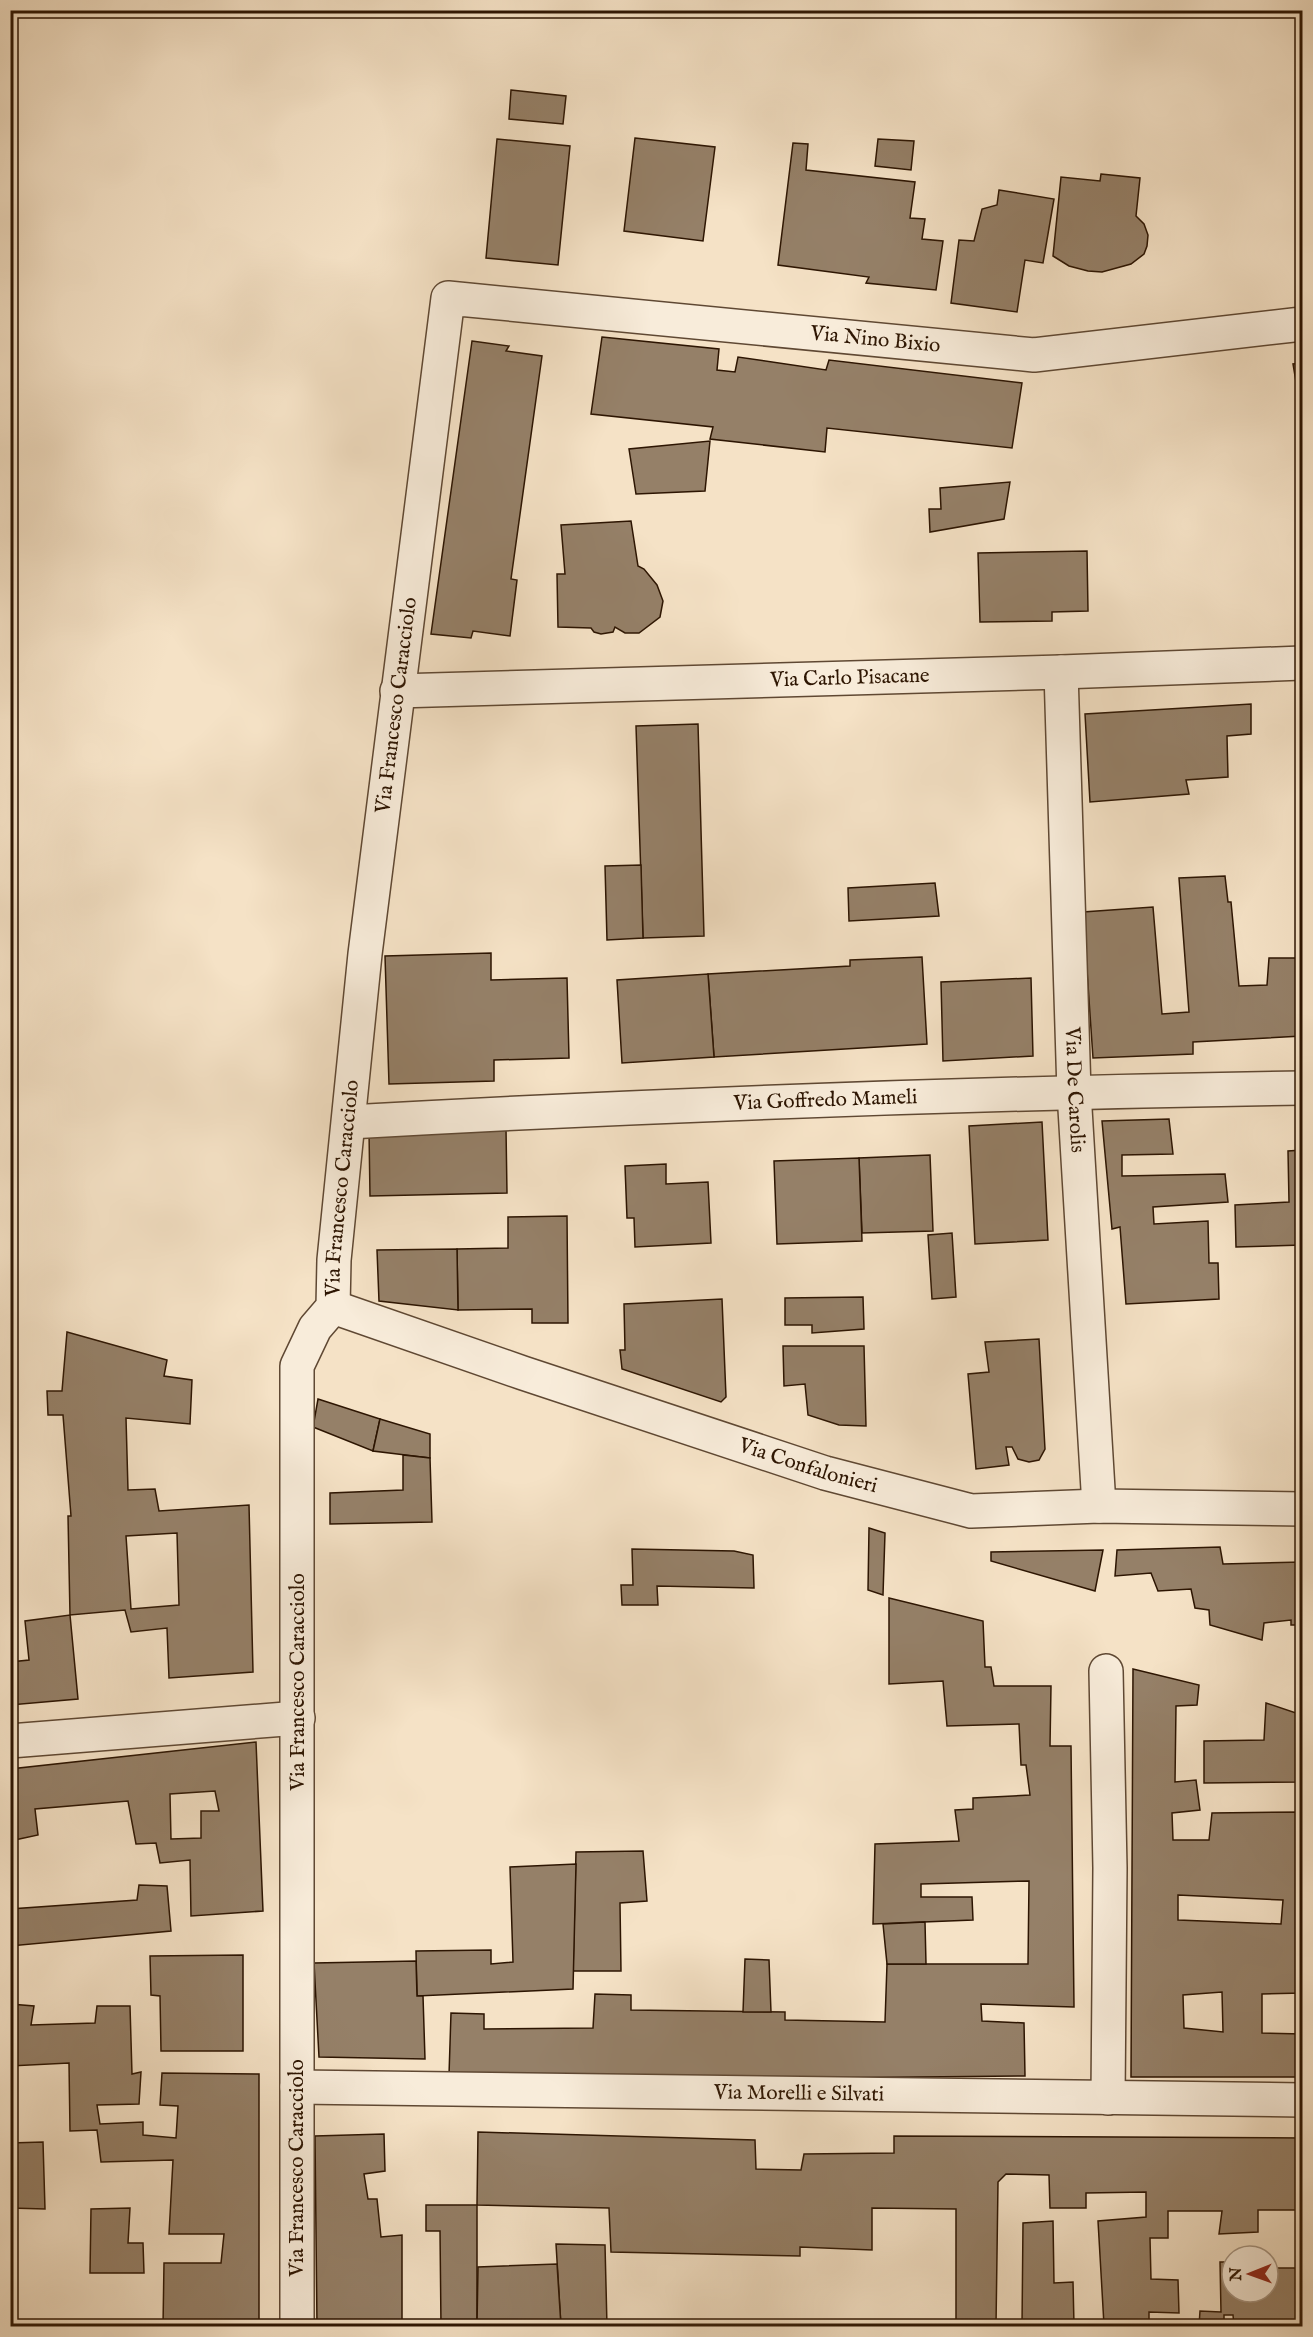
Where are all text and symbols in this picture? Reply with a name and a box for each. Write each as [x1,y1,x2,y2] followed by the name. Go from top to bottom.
[808,320,942,359] street label: Via Nino Bixio
[369,596,424,816] street label: Via Francesco Caracciolo
[769,662,930,694] street label: Via Carlo Pisacane
[1058,1025,1091,1153] street label: Via De Carolis
[320,1078,366,1298] street label: Via Francesco Caracciolo
[732,1084,918,1117] street label: Via Goffredo Mameli
[734,1432,880,1500] street label: Via Confalonieri
[285,1573,312,1792] street label: Via Francesco Caracciolo
[284,2059,311,2278] street label: Via Francesco Caracciolo
[713,2079,884,2108] street label: Via Morelli e Silvati
[1220,2244,1280,2304] north arrow
[1227,2267,1247,2282] text: N

